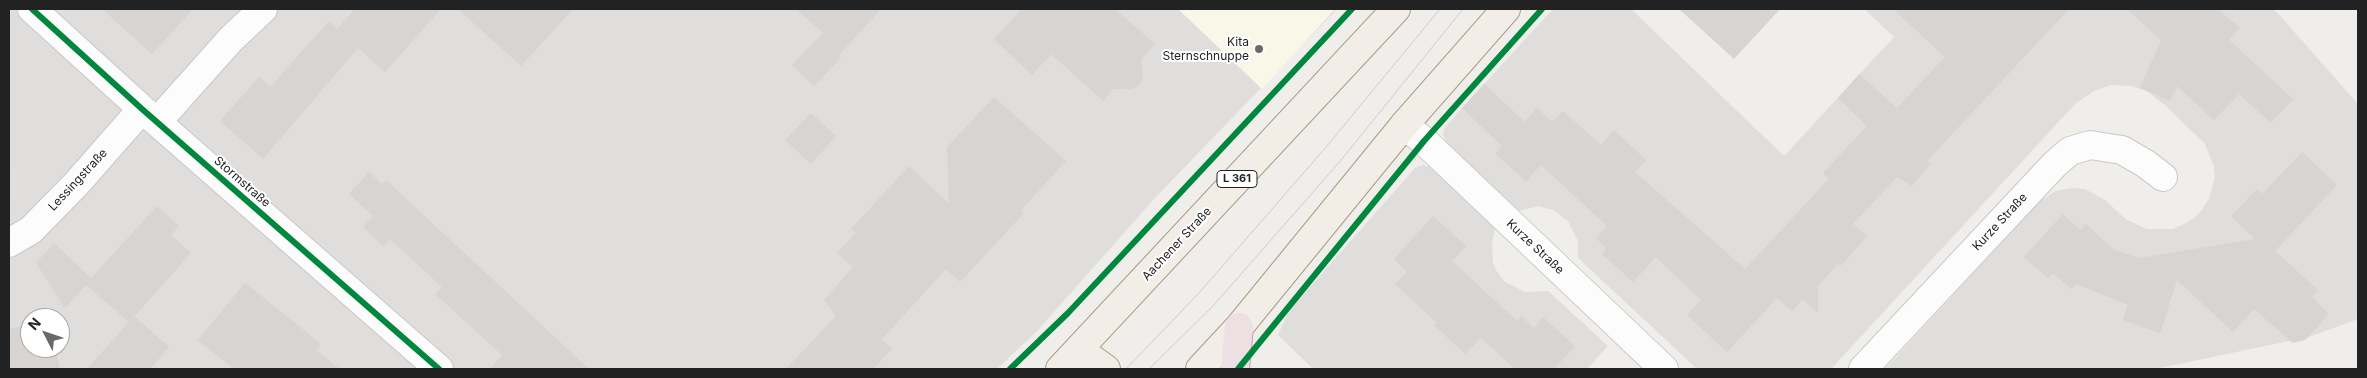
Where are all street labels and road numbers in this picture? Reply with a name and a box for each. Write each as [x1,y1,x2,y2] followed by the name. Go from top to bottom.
[46,146,110,214] street label: Lessingstraße
[211,154,273,210] street label: Stormstraße
[1217,170,1257,188] road number: L 361
[1970,190,2030,254] street label: Kurze Straße
[1139,204,1215,284] street label: Aachener Straße
[1503,217,1567,277] street label: Kurze Straße

